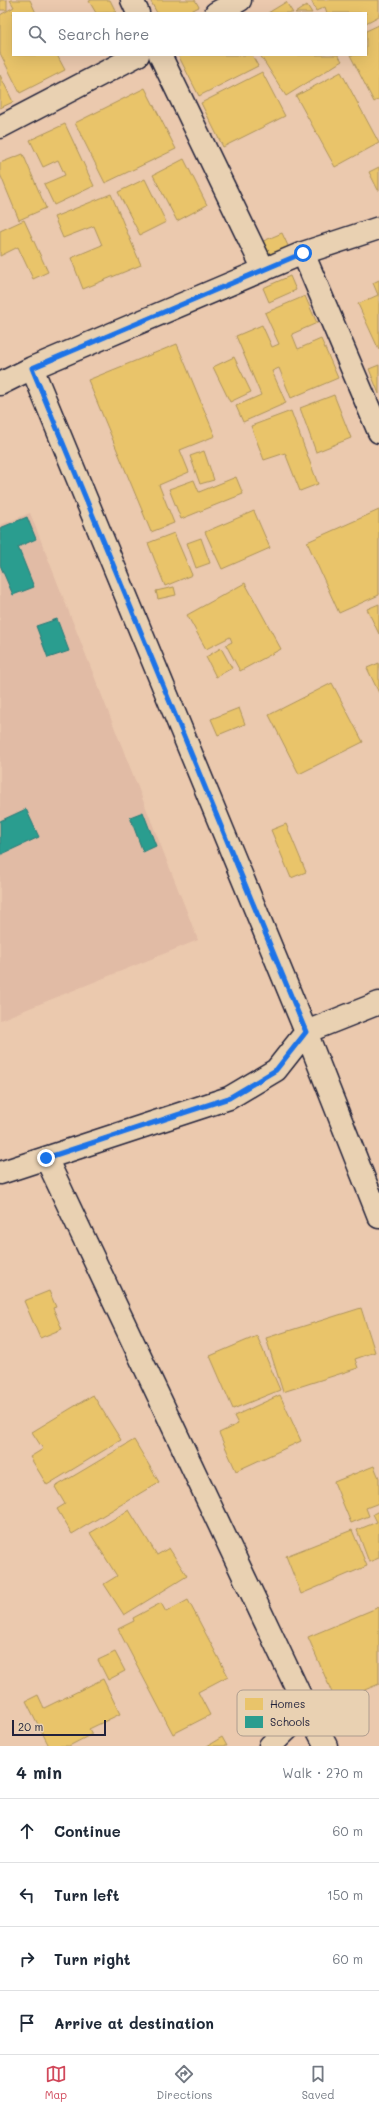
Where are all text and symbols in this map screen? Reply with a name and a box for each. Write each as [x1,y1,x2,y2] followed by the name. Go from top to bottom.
[12,12,367,56] search box
[26,23,48,45] icon: search
[58,24,149,44] text: Search here
[294,244,312,262] route start
[37,1149,55,1167] route end
[237,1690,369,1736] legend
[270,1696,305,1711] text: Homes
[270,1714,310,1729] text: Schools
[12,1718,106,1737] scale bar
[18,1719,43,1734] text: 20 m
[16,1761,62,1783] text: 4 min
[282,1764,363,1781] text: Walk · 270 m
[16,1820,38,1842] icon: ahead
[54,1821,121,1841] text: Continue
[333,1822,363,1839] text: 60 m
[16,1884,38,1906] icon: left
[54,1885,119,1905] text: Turn left
[327,1886,363,1903] text: 150 m
[16,1948,38,1970] icon: right
[54,1949,131,1969] text: Turn right
[333,1950,363,1967] text: 60 m
[16,2012,38,2034] icon: arrive
[54,2013,214,2033] text: Arrive at destination
[45,2063,67,2102] tab: Map
[156,2063,212,2102] tab: Directions
[302,2063,334,2102] tab: Saved

